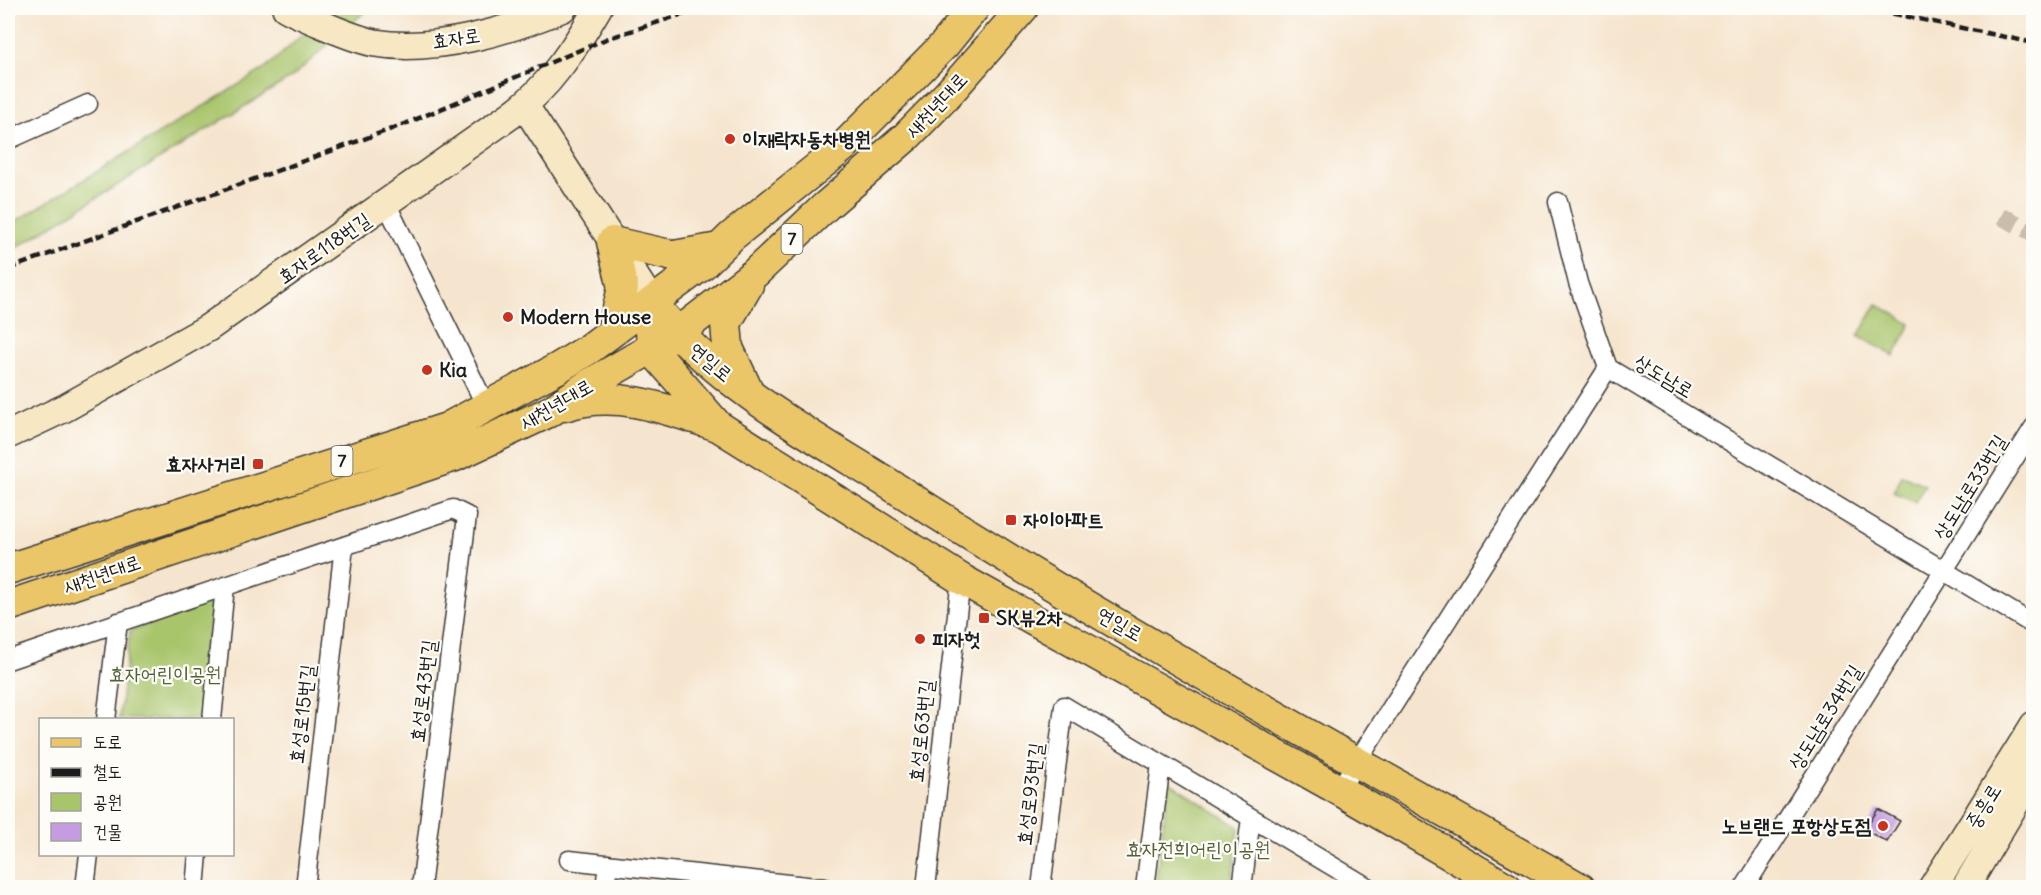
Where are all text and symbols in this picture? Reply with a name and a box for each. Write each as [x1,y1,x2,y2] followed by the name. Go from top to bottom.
[430,22,482,53] street label: 효자로
[899,67,972,143] street label: 새천년대로
[742,126,871,151] place label: 이재락자동차병원
[723,132,737,146] marker: 이재락자동차병원
[272,206,375,289] street label: 효자로118번길
[782,224,802,254] road number: 7
[520,304,652,329] place label: Modern House
[501,310,515,324] marker: Modern House
[685,337,738,387] street label: 연일로
[1630,348,1698,403] street label: 상도남로
[439,357,468,382] place label: Kia
[420,363,434,377] marker: Kia
[515,373,597,435] street label: 새천년대로
[1927,430,2012,544] street label: 상도남로33번길
[332,446,352,476] road number: 7
[166,451,246,476] place label: 효자사거리
[251,457,265,471] marker: 효자사거리
[1023,507,1103,532] place label: 자이아파트
[1004,513,1018,527] marker: 자이아파트
[60,549,144,598] street label: 새천년대로
[1093,601,1147,646] street label: 연일로
[996,605,1063,630] place label: SK뷰2차
[977,611,991,625] marker: SK뷰2차
[932,626,980,651] place label: 피자헛
[913,632,927,646] marker: 피자헛
[404,638,441,744] street label: 효성로43번길
[1782,659,1867,774] street label: 상도남로34번길
[109,661,221,686] park label: 효자어린이공원
[283,663,320,765] street label: 효성로15번길
[903,678,938,784] street label: 효성로63번길
[39,718,234,856] legend
[93,730,122,753] text: 도로
[1011,741,1048,847] street label: 효성로93번길
[93,760,122,783] text: 철도
[1959,779,2006,833] street label: 중흥로
[93,790,122,813] text: 공원
[1721,813,1871,838] place label: 노브랜드 포항상도점
[1876,819,1890,833] marker: 노브랜드 포항상도점
[93,820,122,843] text: 건물
[1126,836,1270,861] park label: 효자전희어린이공원

